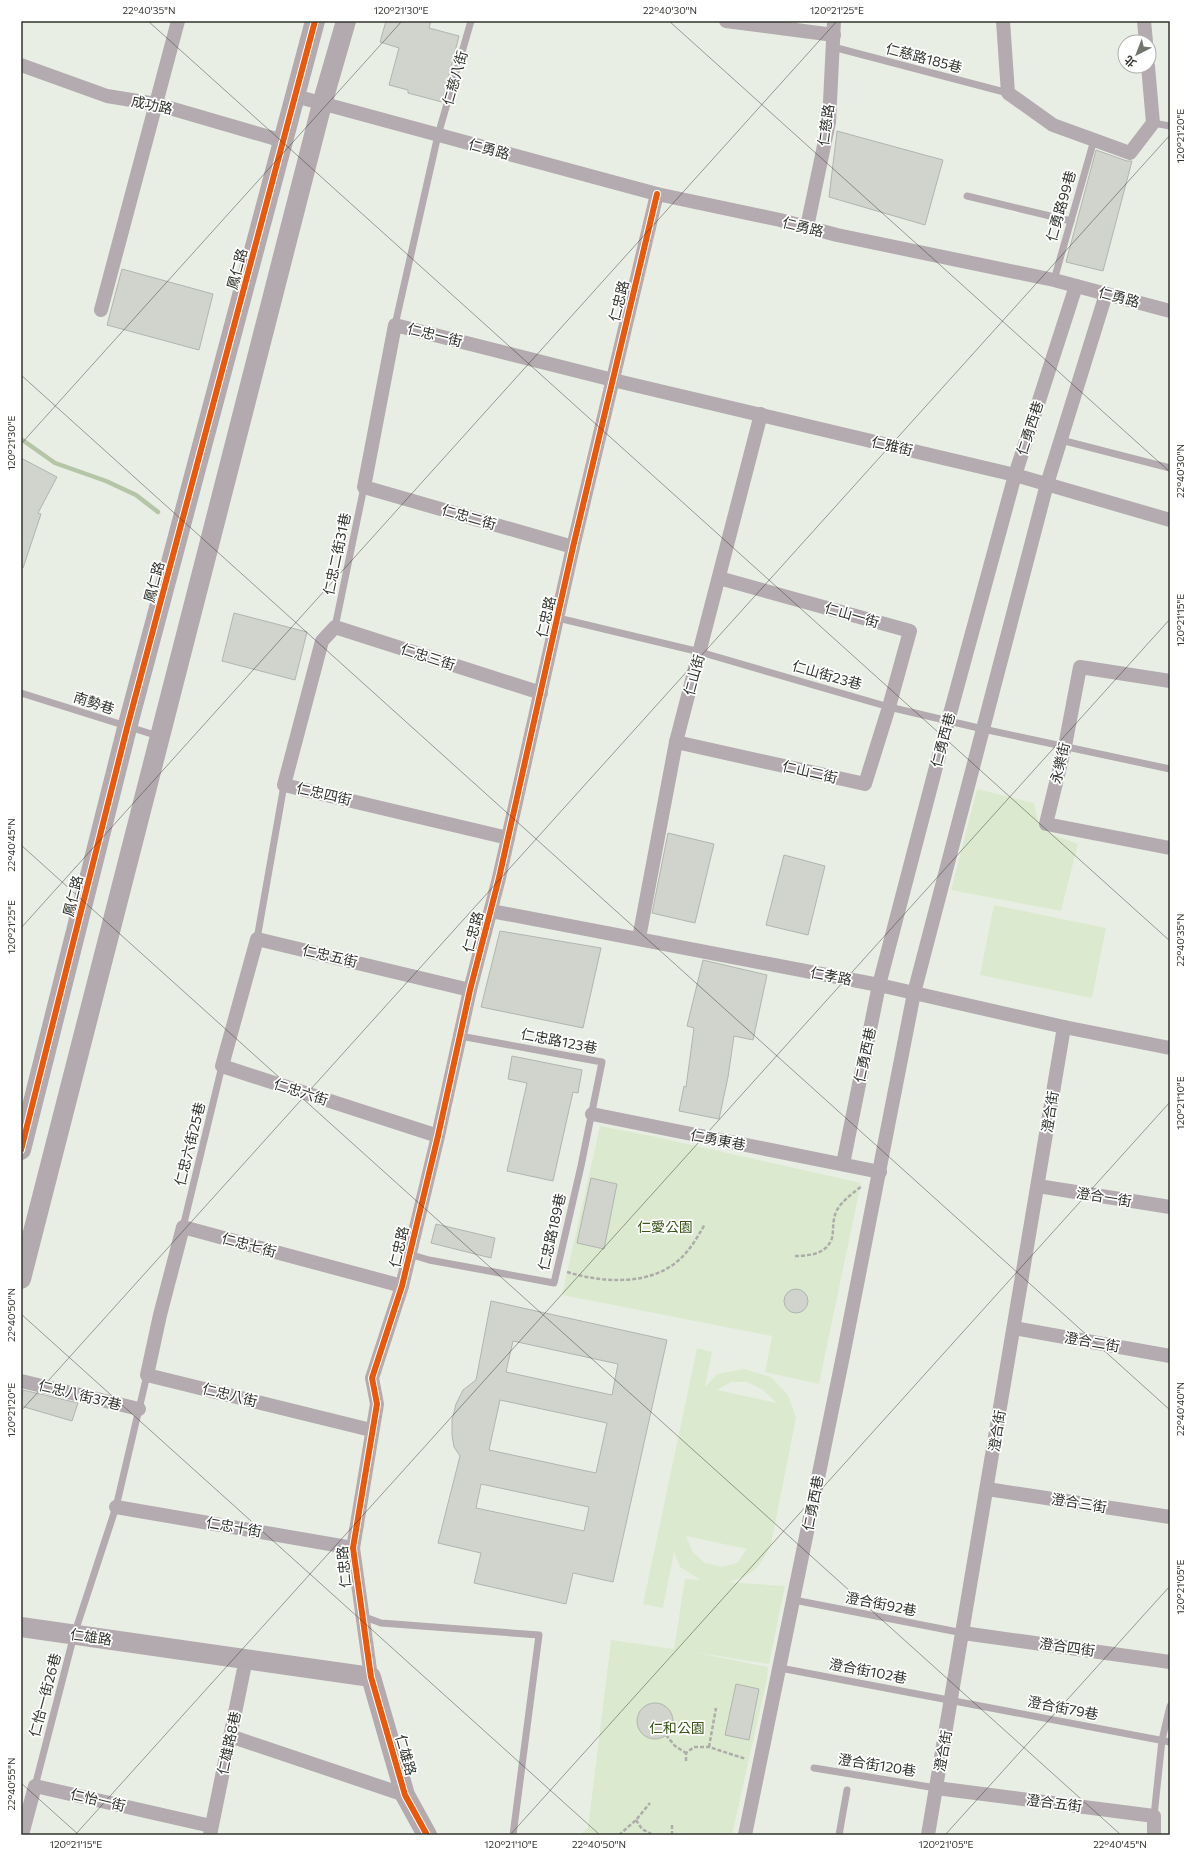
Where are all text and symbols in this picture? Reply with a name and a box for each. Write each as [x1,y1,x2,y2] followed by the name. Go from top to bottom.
[122,4,176,16] text: 22°40'35"N
[374,4,428,16] text: 120°21'30"E
[643,4,697,16] text: 22°40'30"N
[810,4,864,16] text: 120°21'25"E
[1117,34,1157,74] north arrow
[884,39,964,76] street label: 仁慈路185巷
[439,49,470,107] street label: 仁慈八街
[1122,53,1138,70] text: 北
[130,92,174,117] street label: 成功路
[814,103,837,147] street label: 仁慈路
[1174,109,1186,163] text: 120°21'20"E
[467,135,512,162] street label: 仁勇路
[1042,168,1079,243] street label: 仁勇路99巷
[781,213,826,240] street label: 仁勇路
[223,246,250,291] street label: 鳳仁路
[605,278,632,323] street label: 仁忠路
[1097,283,1142,310] street label: 仁勇路
[406,319,464,350] street label: 仁忠一街
[1013,399,1046,457] street label: 仁勇西巷
[5,416,17,470] text: 120°21'30"E
[870,433,914,459] street label: 仁雅街
[1174,444,1186,498] text: 22°40'30"N
[440,501,498,532] street label: 仁忠二街
[319,511,354,597] street label: 仁忠二街31巷
[140,559,167,604] street label: 鳳仁路
[1174,594,1186,646] text: 120°21'15"E
[533,595,559,639] street label: 仁忠路
[823,599,881,630] street label: 仁山一街
[399,640,457,673] street label: 仁忠三街
[680,652,707,697] street label: 仁山街
[790,656,864,693] street label: 仁山街23巷
[72,688,117,717] street label: 南勢巷
[927,711,958,769] street label: 仁勇西巷
[1047,741,1073,785] street label: 永樂街
[781,757,839,786] street label: 仁山二街
[295,779,353,808] street label: 仁忠四街
[5,818,17,872] text: 22°40'45"N
[59,873,86,918] street label: 鳳仁路
[5,900,17,954] text: 120°21'25"E
[459,909,486,954] street label: 仁忠路
[1174,913,1186,967] text: 22°40'35"N
[301,941,359,970] street label: 仁忠五街
[809,963,853,988] street label: 仁孝路
[519,1025,599,1056] street label: 仁忠路123巷
[850,1026,879,1084] street label: 仁勇西巷
[272,1075,330,1108] street label: 仁忠六街
[1174,1076,1186,1130] text: 120°21'10"E
[1038,1090,1061,1134] street label: 澄合街
[171,1100,208,1188] street label: 仁忠六街25巷
[689,1126,747,1153] street label: 仁勇東巷
[1075,1184,1133,1209] street label: 澄合一街
[534,1191,569,1272] street label: 仁忠路189巷
[637,1218,693,1235] park label: 仁愛公園
[386,1225,412,1269] street label: 仁忠路
[220,1229,278,1260] street label: 仁忠七街
[5,1288,17,1342] text: 22°40'50"N
[1063,1328,1121,1355] street label: 澄合二街
[37,1376,124,1413] street label: 仁忠八街37巷
[201,1379,259,1410] street label: 仁忠八街
[1174,1382,1186,1436] text: 22°40'40"N
[5,1383,17,1437] text: 120°21'20"E
[985,1409,1008,1453] street label: 澄合街
[799,1474,826,1532] street label: 仁勇西巷
[1050,1490,1108,1515] street label: 澄合三街
[205,1513,263,1540] street label: 仁忠十街
[333,1545,354,1589] street label: 仁忠路
[1174,1560,1186,1614] text: 120°21'05"E
[844,1588,918,1619] street label: 澄合街92巷
[69,1625,113,1648] street label: 仁雄路
[1038,1634,1096,1659] street label: 澄合四街
[25,1651,64,1739] street label: 仁怡一街26巷
[828,1655,908,1686] street label: 澄合街102巷
[1026,1692,1100,1723] street label: 澄合街79巷
[213,1710,244,1776] street label: 仁雄路8巷
[649,1719,705,1736] park label: 仁和公園
[930,1729,955,1773] street label: 澄合街
[393,1732,420,1777] street label: 仁雄路
[837,1750,917,1779] street label: 澄合街120巷
[5,1757,17,1811] text: 22°40'55"N
[69,1785,127,1814] street label: 仁怡一街
[1025,1791,1083,1814] street label: 澄合五街
[50,1838,102,1850] text: 120°21'15"E
[484,1838,538,1850] text: 120°21'10"E
[572,1838,626,1850] text: 22°40'50"N
[919,1838,973,1850] text: 120°21'05"E
[1093,1838,1147,1850] text: 22°40'45"N

